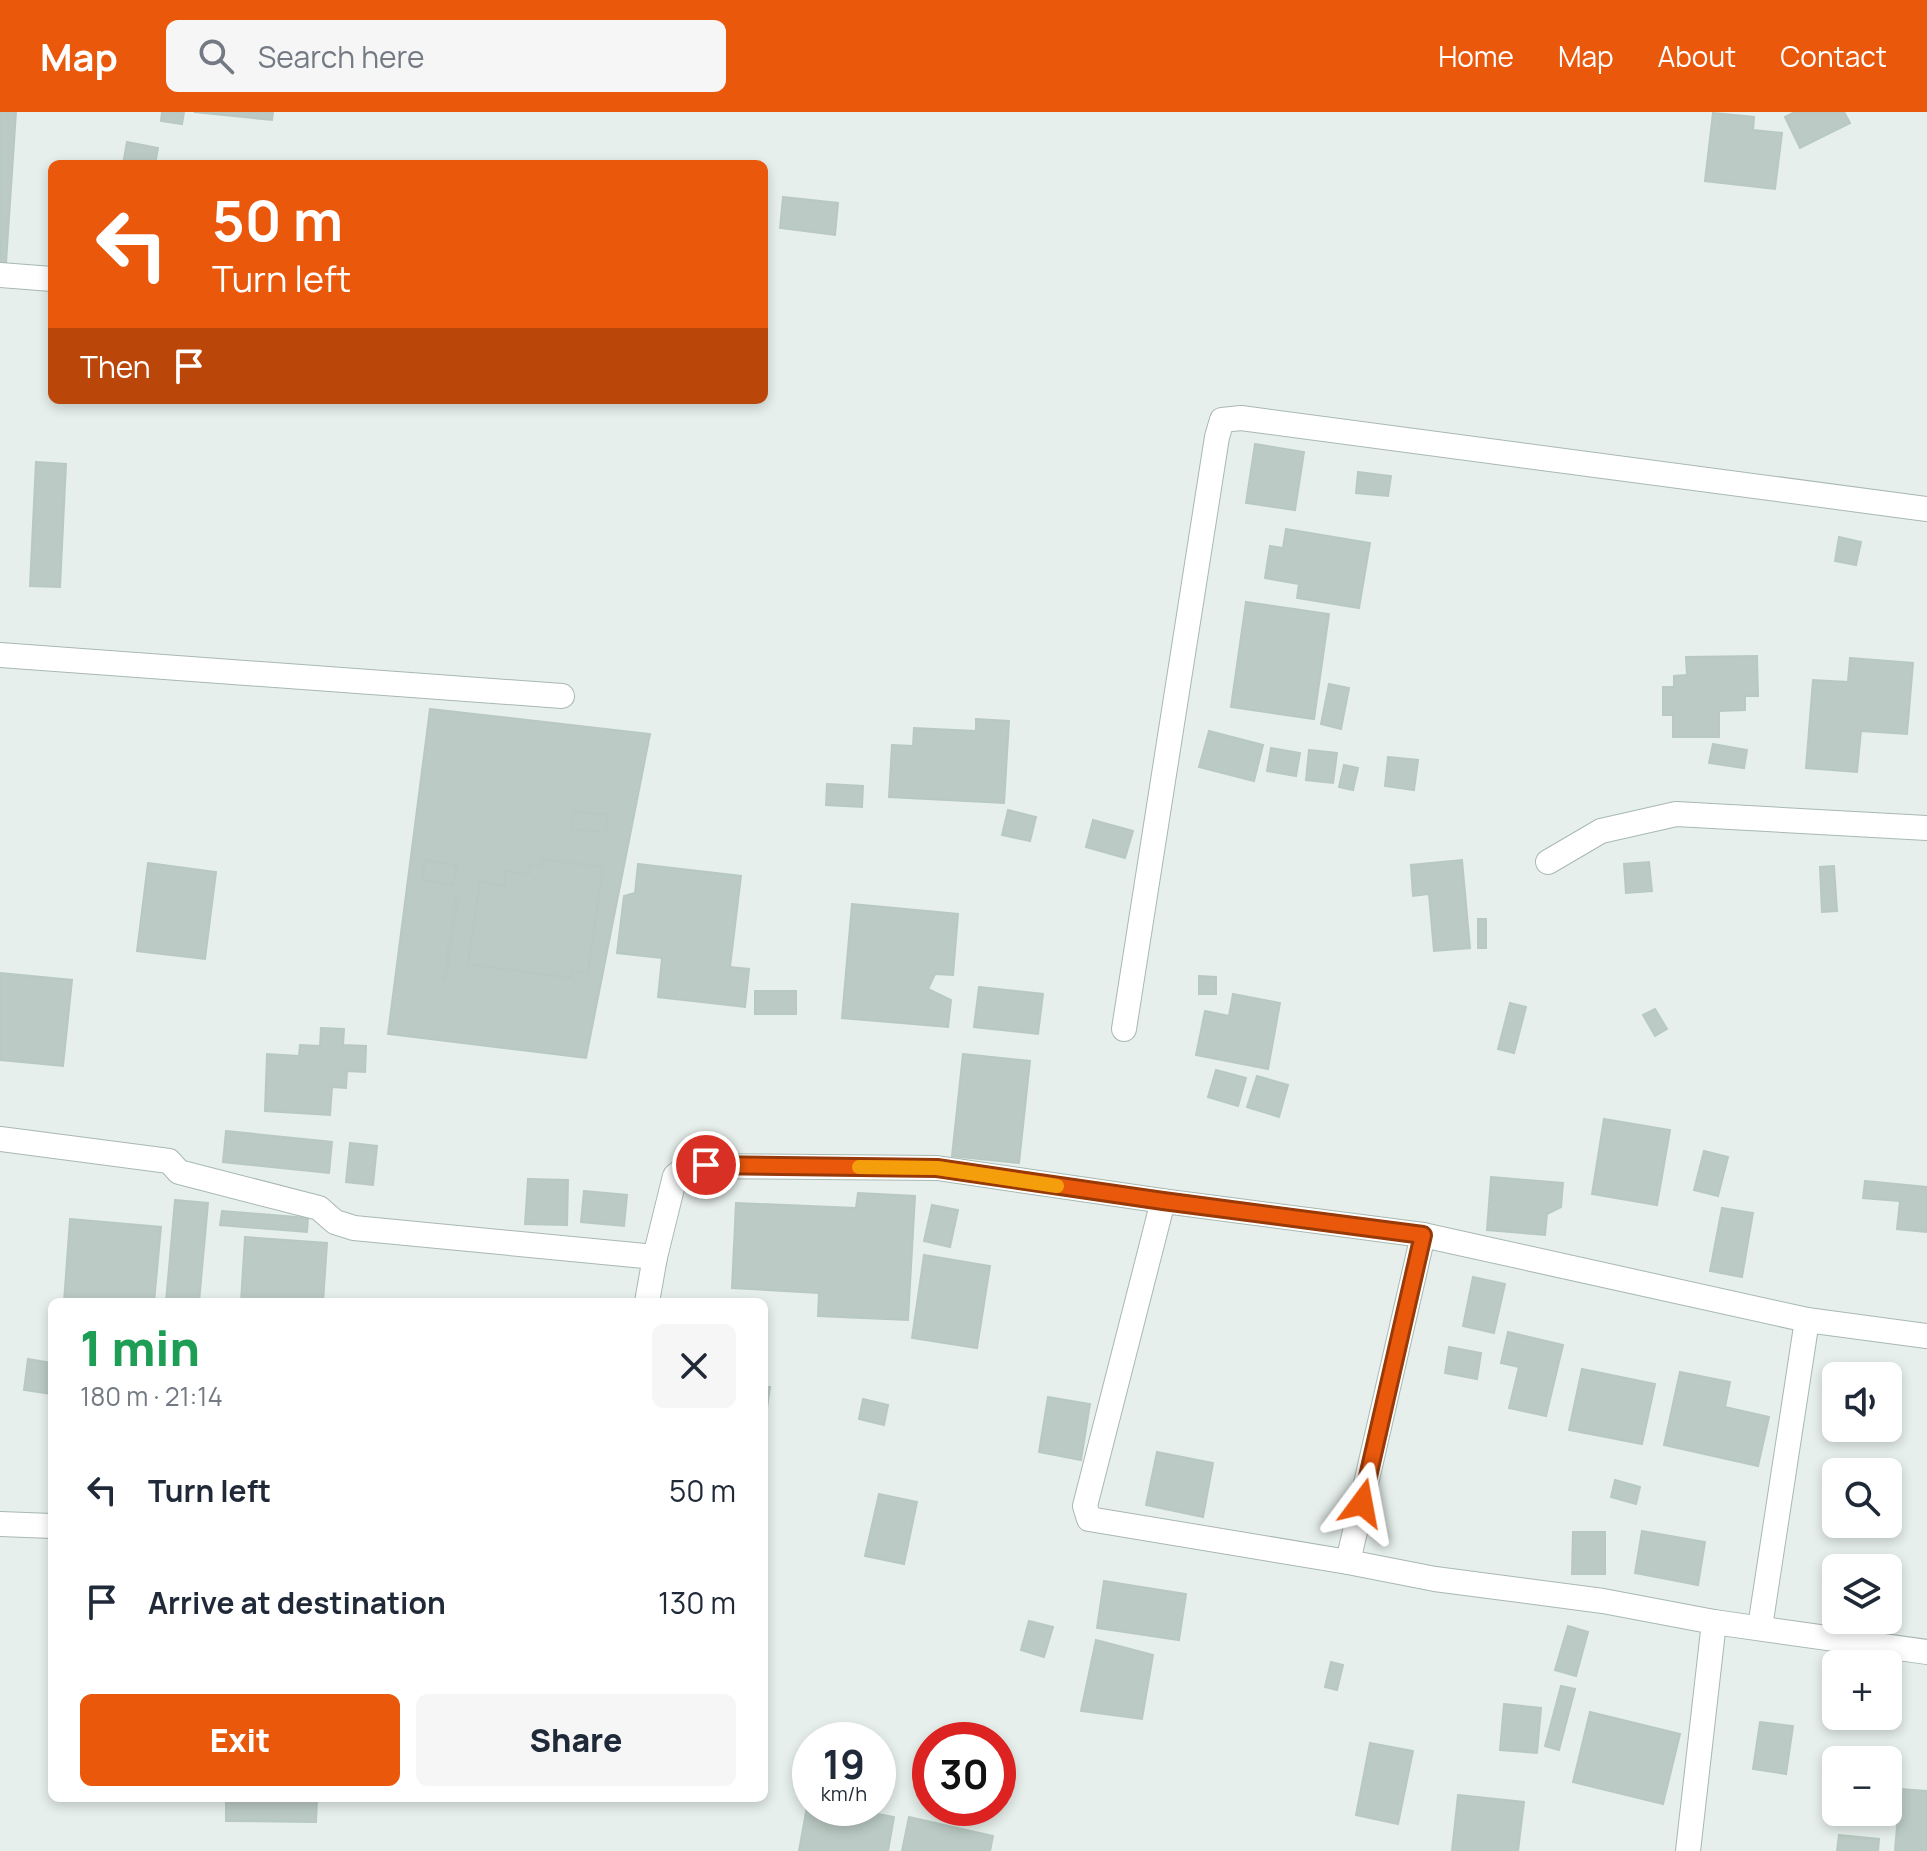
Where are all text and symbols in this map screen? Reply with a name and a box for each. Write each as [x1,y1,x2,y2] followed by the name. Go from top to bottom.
[166,20,726,92] search box
[40,30,118,82] text: Map
[194,34,238,78] icon: search
[258,36,425,77] text: Search here
[1438,37,1514,75] text: Home
[1558,37,1614,75] text: Map
[1658,37,1736,75] text: About
[1780,37,1887,75] text: Contact
[212,181,343,258] text: 50 m
[80,192,184,296] icon: left
[212,254,351,303] text: Turn left
[167,344,211,388] icon: arrive
[80,346,151,387] text: Then
[672,1131,740,1199] pin
[684,1143,728,1187] icon: arrive
[80,1315,200,1380] text: 1 min
[652,1324,736,1408] button: close
[1822,1362,1902,1826] map controls
[1822,1362,1902,1442] button: sound
[80,1378,223,1414] text: 180 m · 21:14
[1822,1458,1902,1538] button: search
[1320,1461,1404,1545] position arrow
[80,1468,124,1512] icon: left
[148,1470,271,1511] text: Turn left
[669,1470,736,1511] text: 50 m
[1822,1554,1902,1634] button: layers
[80,1580,124,1624] icon: arrive
[148,1582,446,1623] text: Arrive at destination
[658,1582,736,1623] text: 130 m
[1822,1650,1902,1730] button: +
[80,1694,400,1786] button: Exit
[416,1694,736,1786] button: Share
[912,1722,1016,1826] speed limit sign: 30
[823,1736,865,1791] text: 19
[1822,1746,1902,1826] button: −
[821,1780,867,1807] text: km/h

